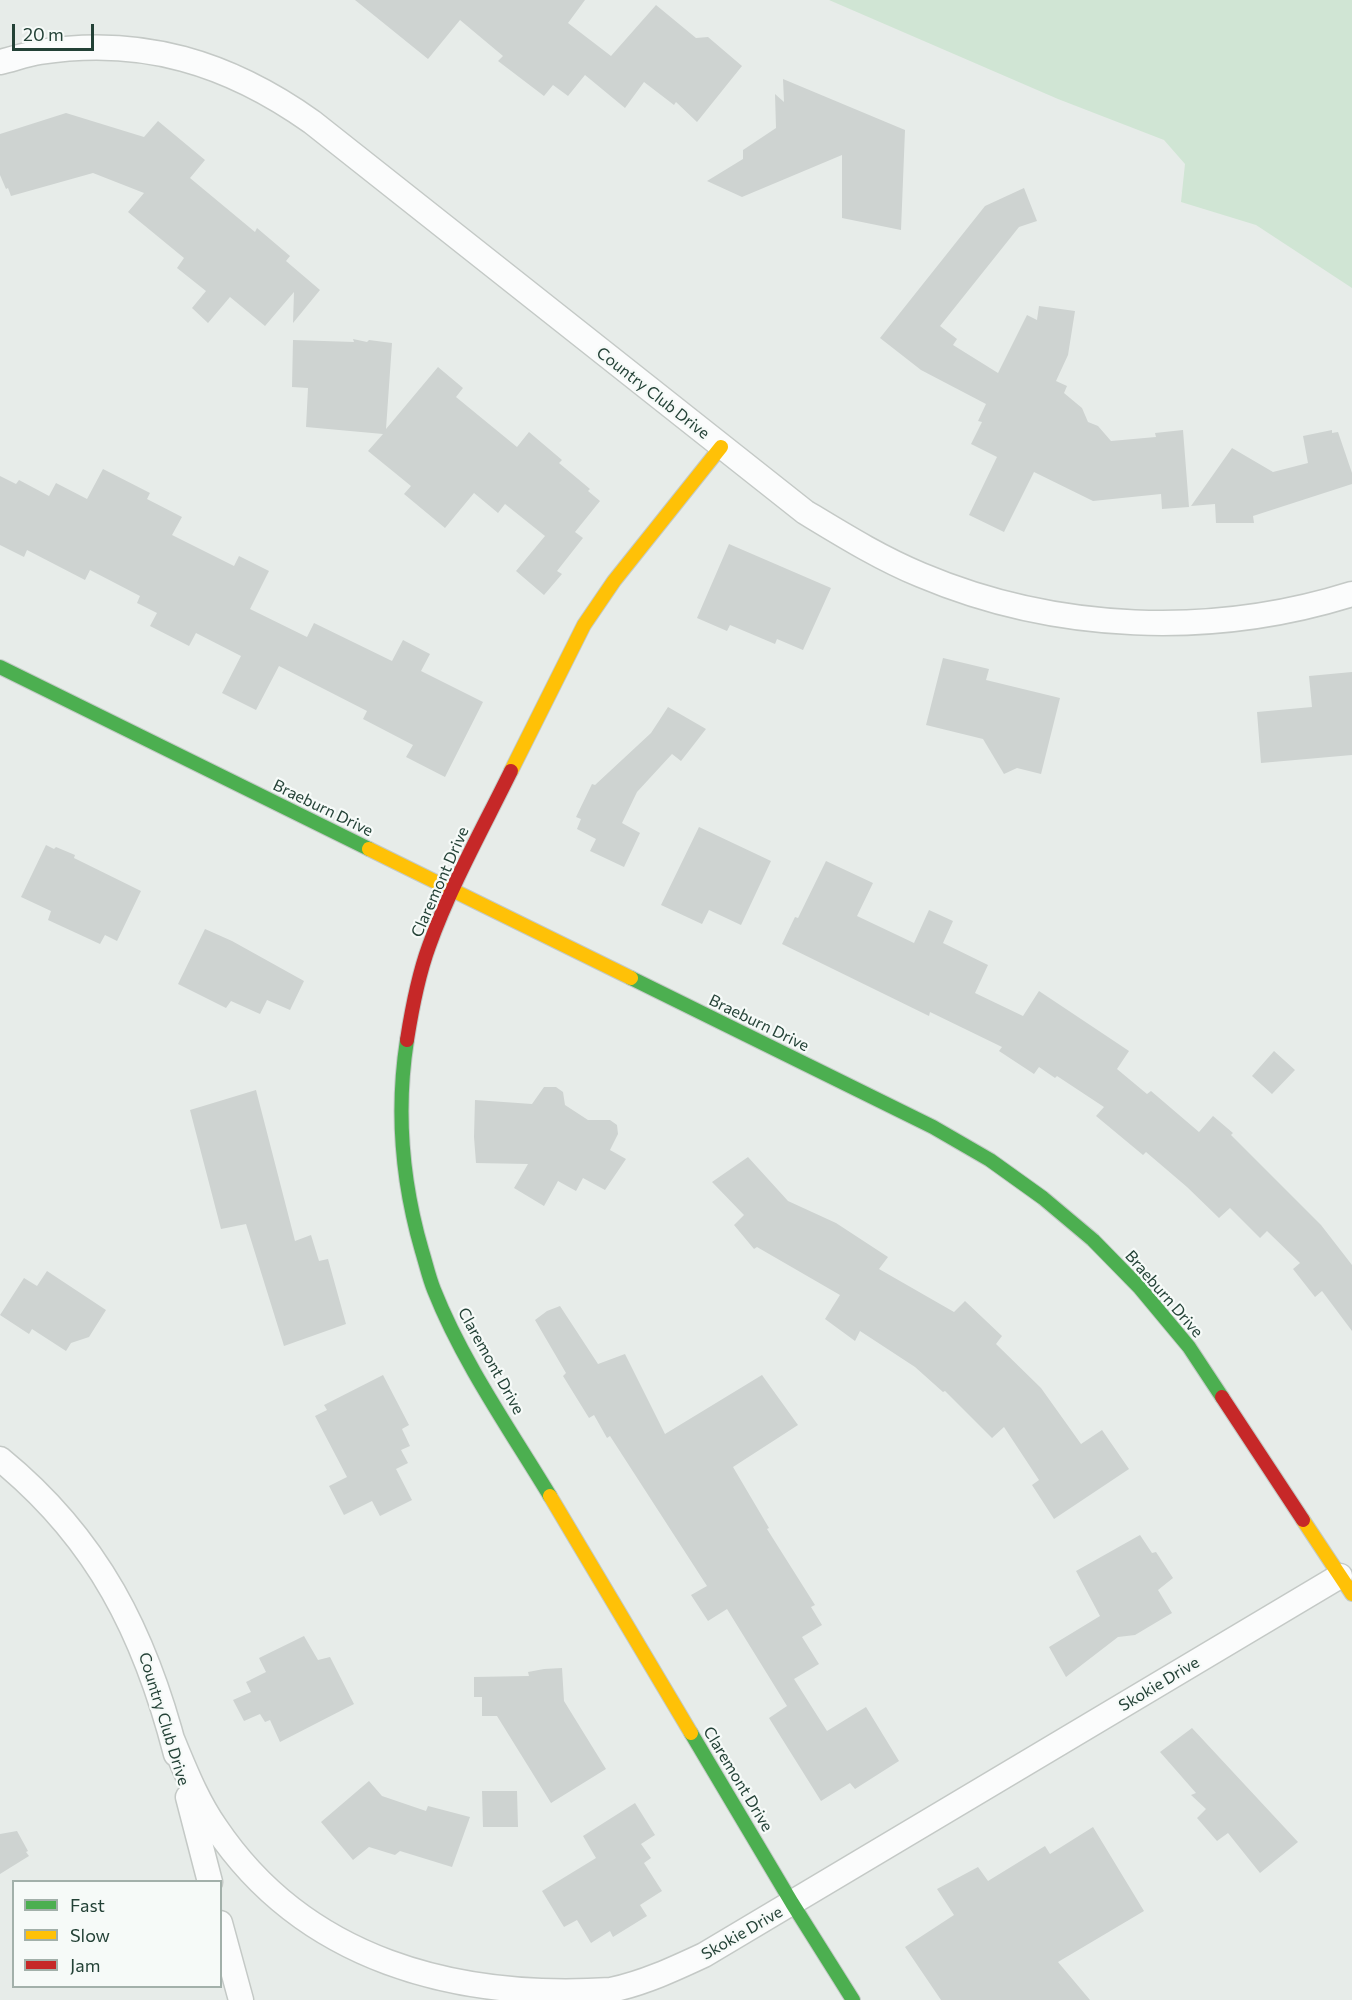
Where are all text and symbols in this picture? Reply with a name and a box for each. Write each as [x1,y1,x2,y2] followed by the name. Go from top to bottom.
[15,12,98,50] scale bar
[23,23,64,45] text: 20 m
[593,343,713,443] street label: Country Club Drive
[270,775,376,841] street label: Braeburn Drive
[407,824,473,940] street label: Claremont Drive
[706,990,812,1056] street label: Braeburn Drive
[1121,1247,1207,1341] street label: Braeburn Drive
[454,1304,528,1418] street label: Claremont Drive
[135,1650,193,1788] street label: Country Club Drive
[1115,1653,1203,1715] street label: Skokie Drive
[699,1723,777,1835] street label: Claremont Drive
[12,1880,222,1988] legend
[70,1894,105,1916] text: Fast
[698,1902,786,1964] street label: Skokie Drive
[70,1924,110,1946] text: Slow
[70,1954,100,1976] text: Jam

